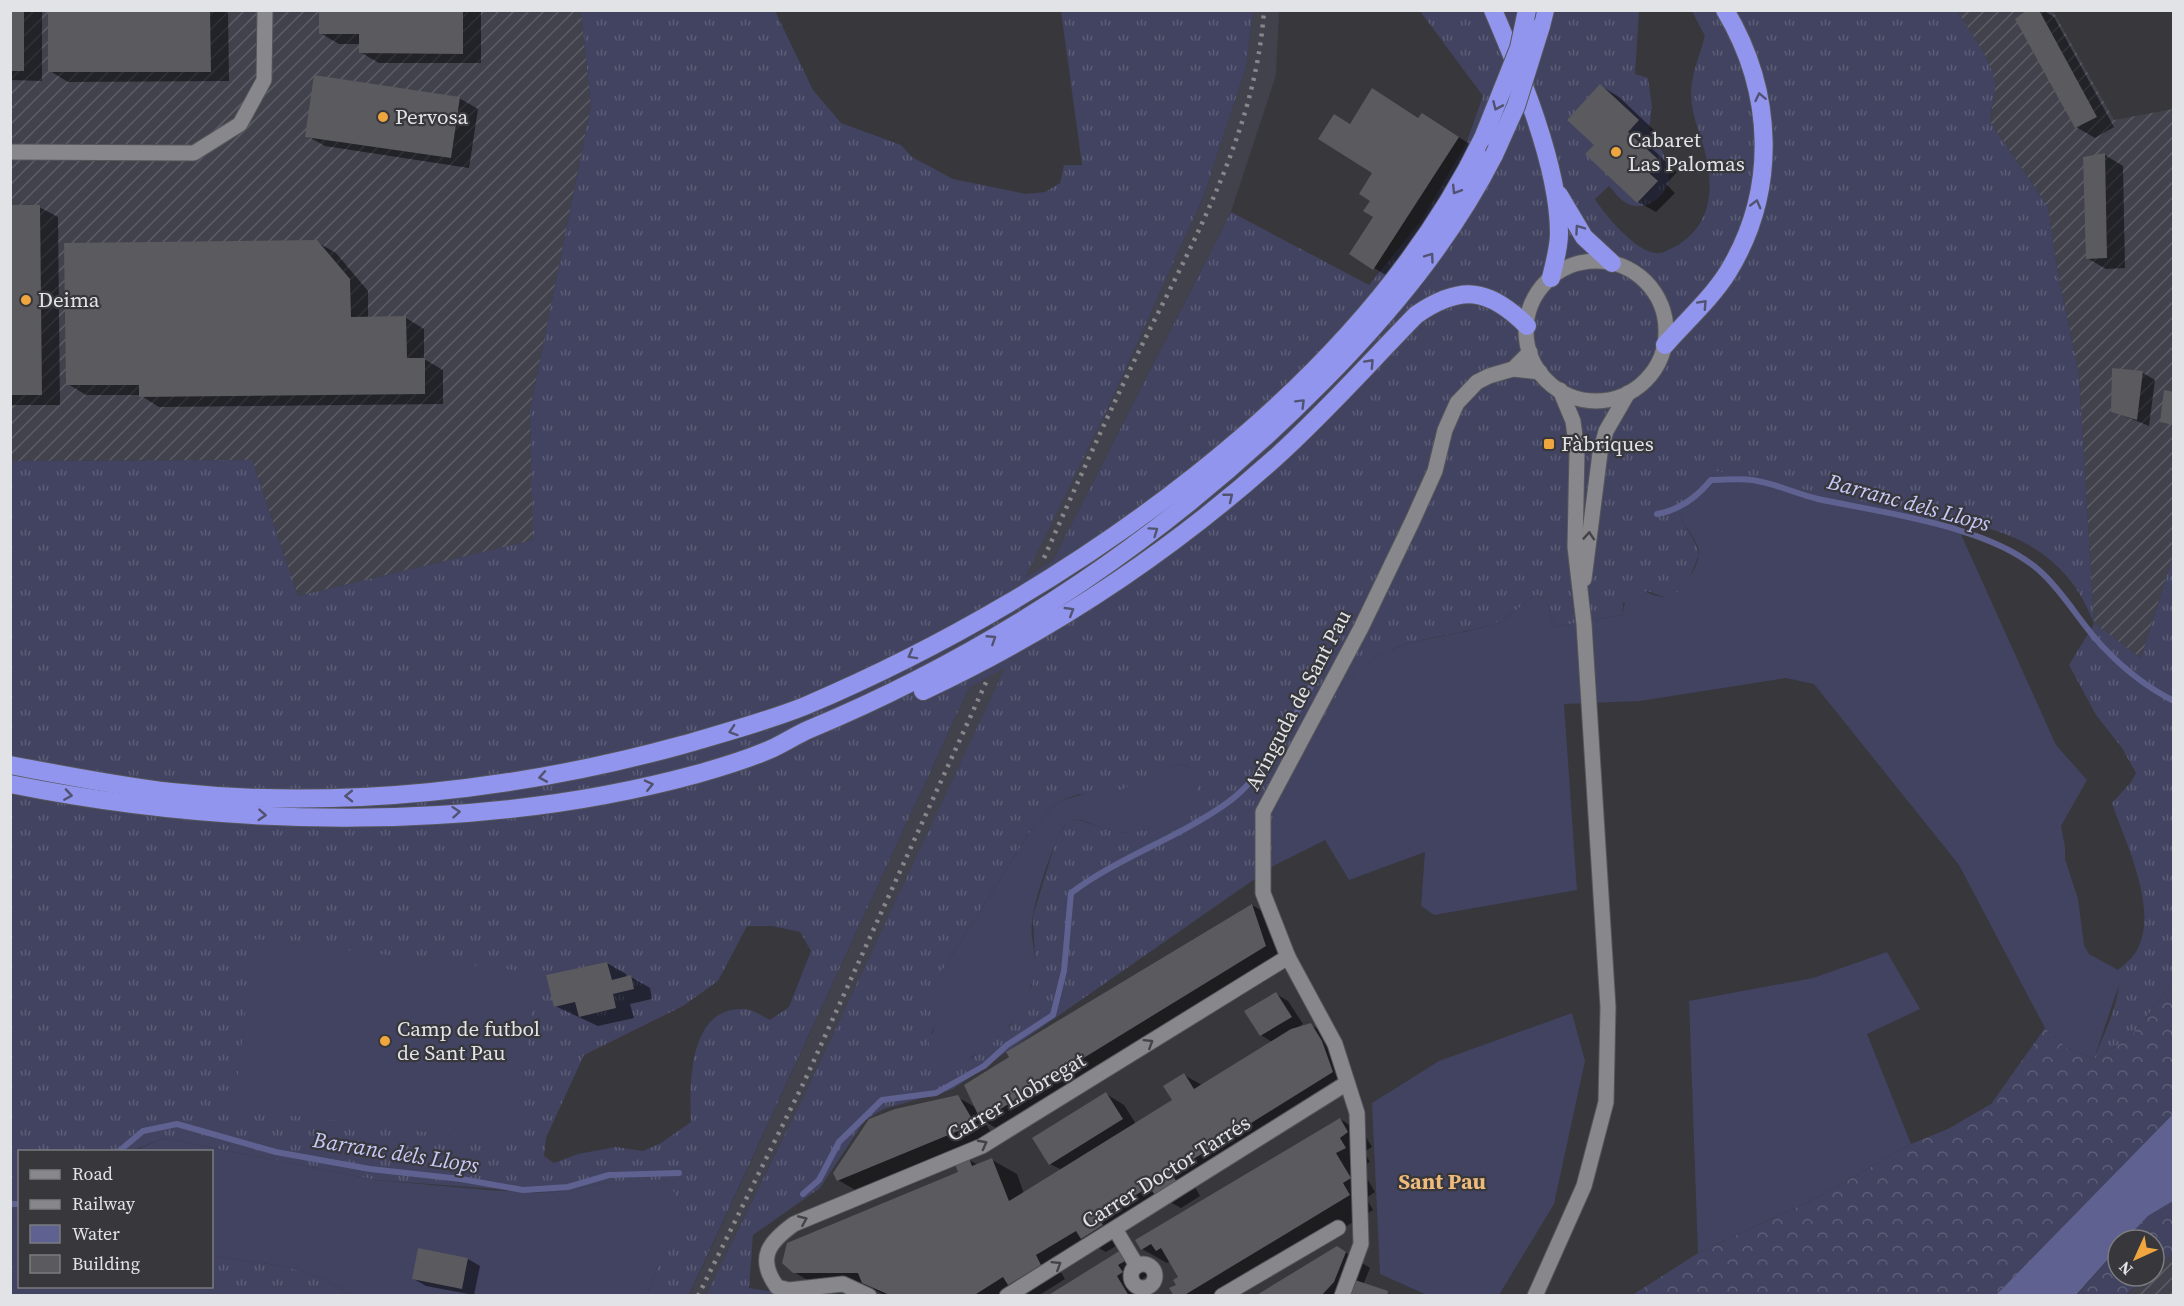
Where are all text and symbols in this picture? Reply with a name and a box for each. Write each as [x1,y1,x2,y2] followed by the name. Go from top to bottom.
[1754,93,1767,103] one-way arrow
[1492,100,1504,111] one-way arrow
[395,102,469,131] place label: Pervosa
[376,110,390,124] marker: Pervosa
[1628,125,1745,178] place label: Cabaret Las Palomas
[1609,145,1623,159] marker: Cabaret Las Palomas
[1451,184,1463,194] one-way arrow
[1749,199,1762,209] one-way arrow
[1575,225,1586,236] one-way arrow
[1423,253,1434,264] one-way arrow
[38,285,100,314] place label: Deima
[19,293,33,307] marker: Deima
[1696,300,1707,310] one-way arrow
[1363,359,1374,370] one-way arrow
[1294,400,1305,411] one-way arrow
[1561,429,1654,458] place label: Fàbriques
[1542,437,1556,451] marker: Fàbriques
[1823,466,1994,538] water label: Barranc dels Llops
[1222,494,1233,505] one-way arrow
[1147,527,1158,538] one-way arrow
[1583,531,1596,540] one-way arrow
[1238,604,1358,795] street label: Avinguda de Sant Pau
[1064,607,1075,618] one-way arrow
[986,635,996,647] one-way arrow
[908,648,918,659] one-way arrow
[728,724,738,736] one-way arrow
[539,770,549,783] one-way arrow
[644,780,654,793] one-way arrow
[63,788,73,801] one-way arrow
[345,789,354,802] one-way arrow
[452,806,461,819] one-way arrow
[257,808,266,821] one-way arrow
[397,1014,540,1067] place label: Camp de futbol de Sant Pau
[378,1034,392,1048] marker: Camp de futbol de Sant Pau
[1143,1038,1153,1050] one-way arrow
[941,1045,1090,1148] street label: Carrer Llobregat
[1076,1108,1256,1235] street label: Carrer Doctor Tarrés
[310,1124,481,1180] water label: Barranc dels Llops
[976,1140,987,1152] one-way arrow
[18,1150,213,1288] legend
[72,1161,113,1186] text: Road
[1398,1166,1486,1196] district label: Sant Pau
[72,1191,136,1216] text: Railway
[797,1216,808,1228] one-way arrow
[72,1221,120,1246] text: Water
[2106,1228,2166,1288] north arrow
[72,1251,140,1276] text: Building
[2113,1256,2137,1281] text: N
[1051,1260,1061,1272] one-way arrow

